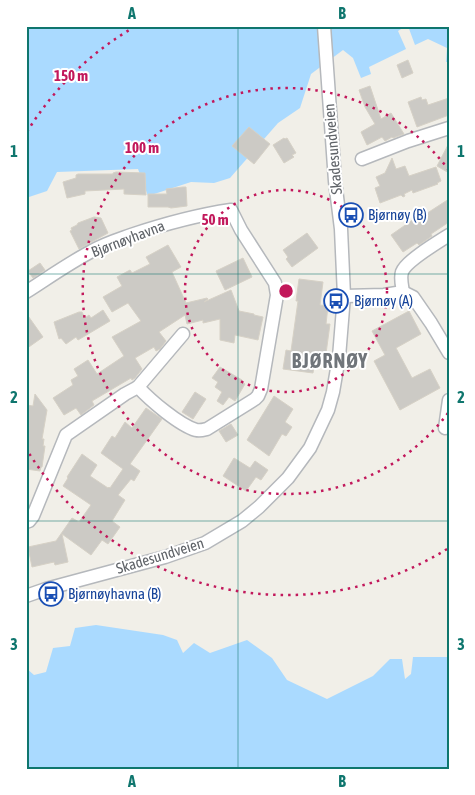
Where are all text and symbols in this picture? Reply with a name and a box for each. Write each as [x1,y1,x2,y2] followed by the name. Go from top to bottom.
[127,4,136,22] text: A
[338,4,346,22] text: B
[54,67,88,84] text: 150 m
[320,103,345,195] street label: Skadesundveien
[125,139,159,156] text: 100 m
[10,142,18,160] text: 1
[457,142,465,160] text: 1
[338,202,364,228] bus stop icon: Bjørnøy (B)
[368,206,427,223] place label: Bjørnøy (B)
[202,211,229,228] text: 50 m
[89,217,167,260] street label: Bjørnøyhavna
[277,282,295,300] centre of rings
[323,288,349,314] bus stop icon: Bjørnøy (A)
[354,292,413,309] place label: Bjørnøy (A)
[292,349,368,372] district label: BJØRNØY
[10,388,18,406] text: 2
[457,388,465,406] text: 2
[114,534,206,577] street label: Skadesundveien
[38,581,64,607] bus stop icon: Bjørnøyhavna (B)
[68,585,161,602] place label: Bjørnøyhavna (B)
[10,635,18,653] text: 3
[457,635,465,653] text: 3
[127,772,136,790] text: A
[338,772,346,790] text: B

